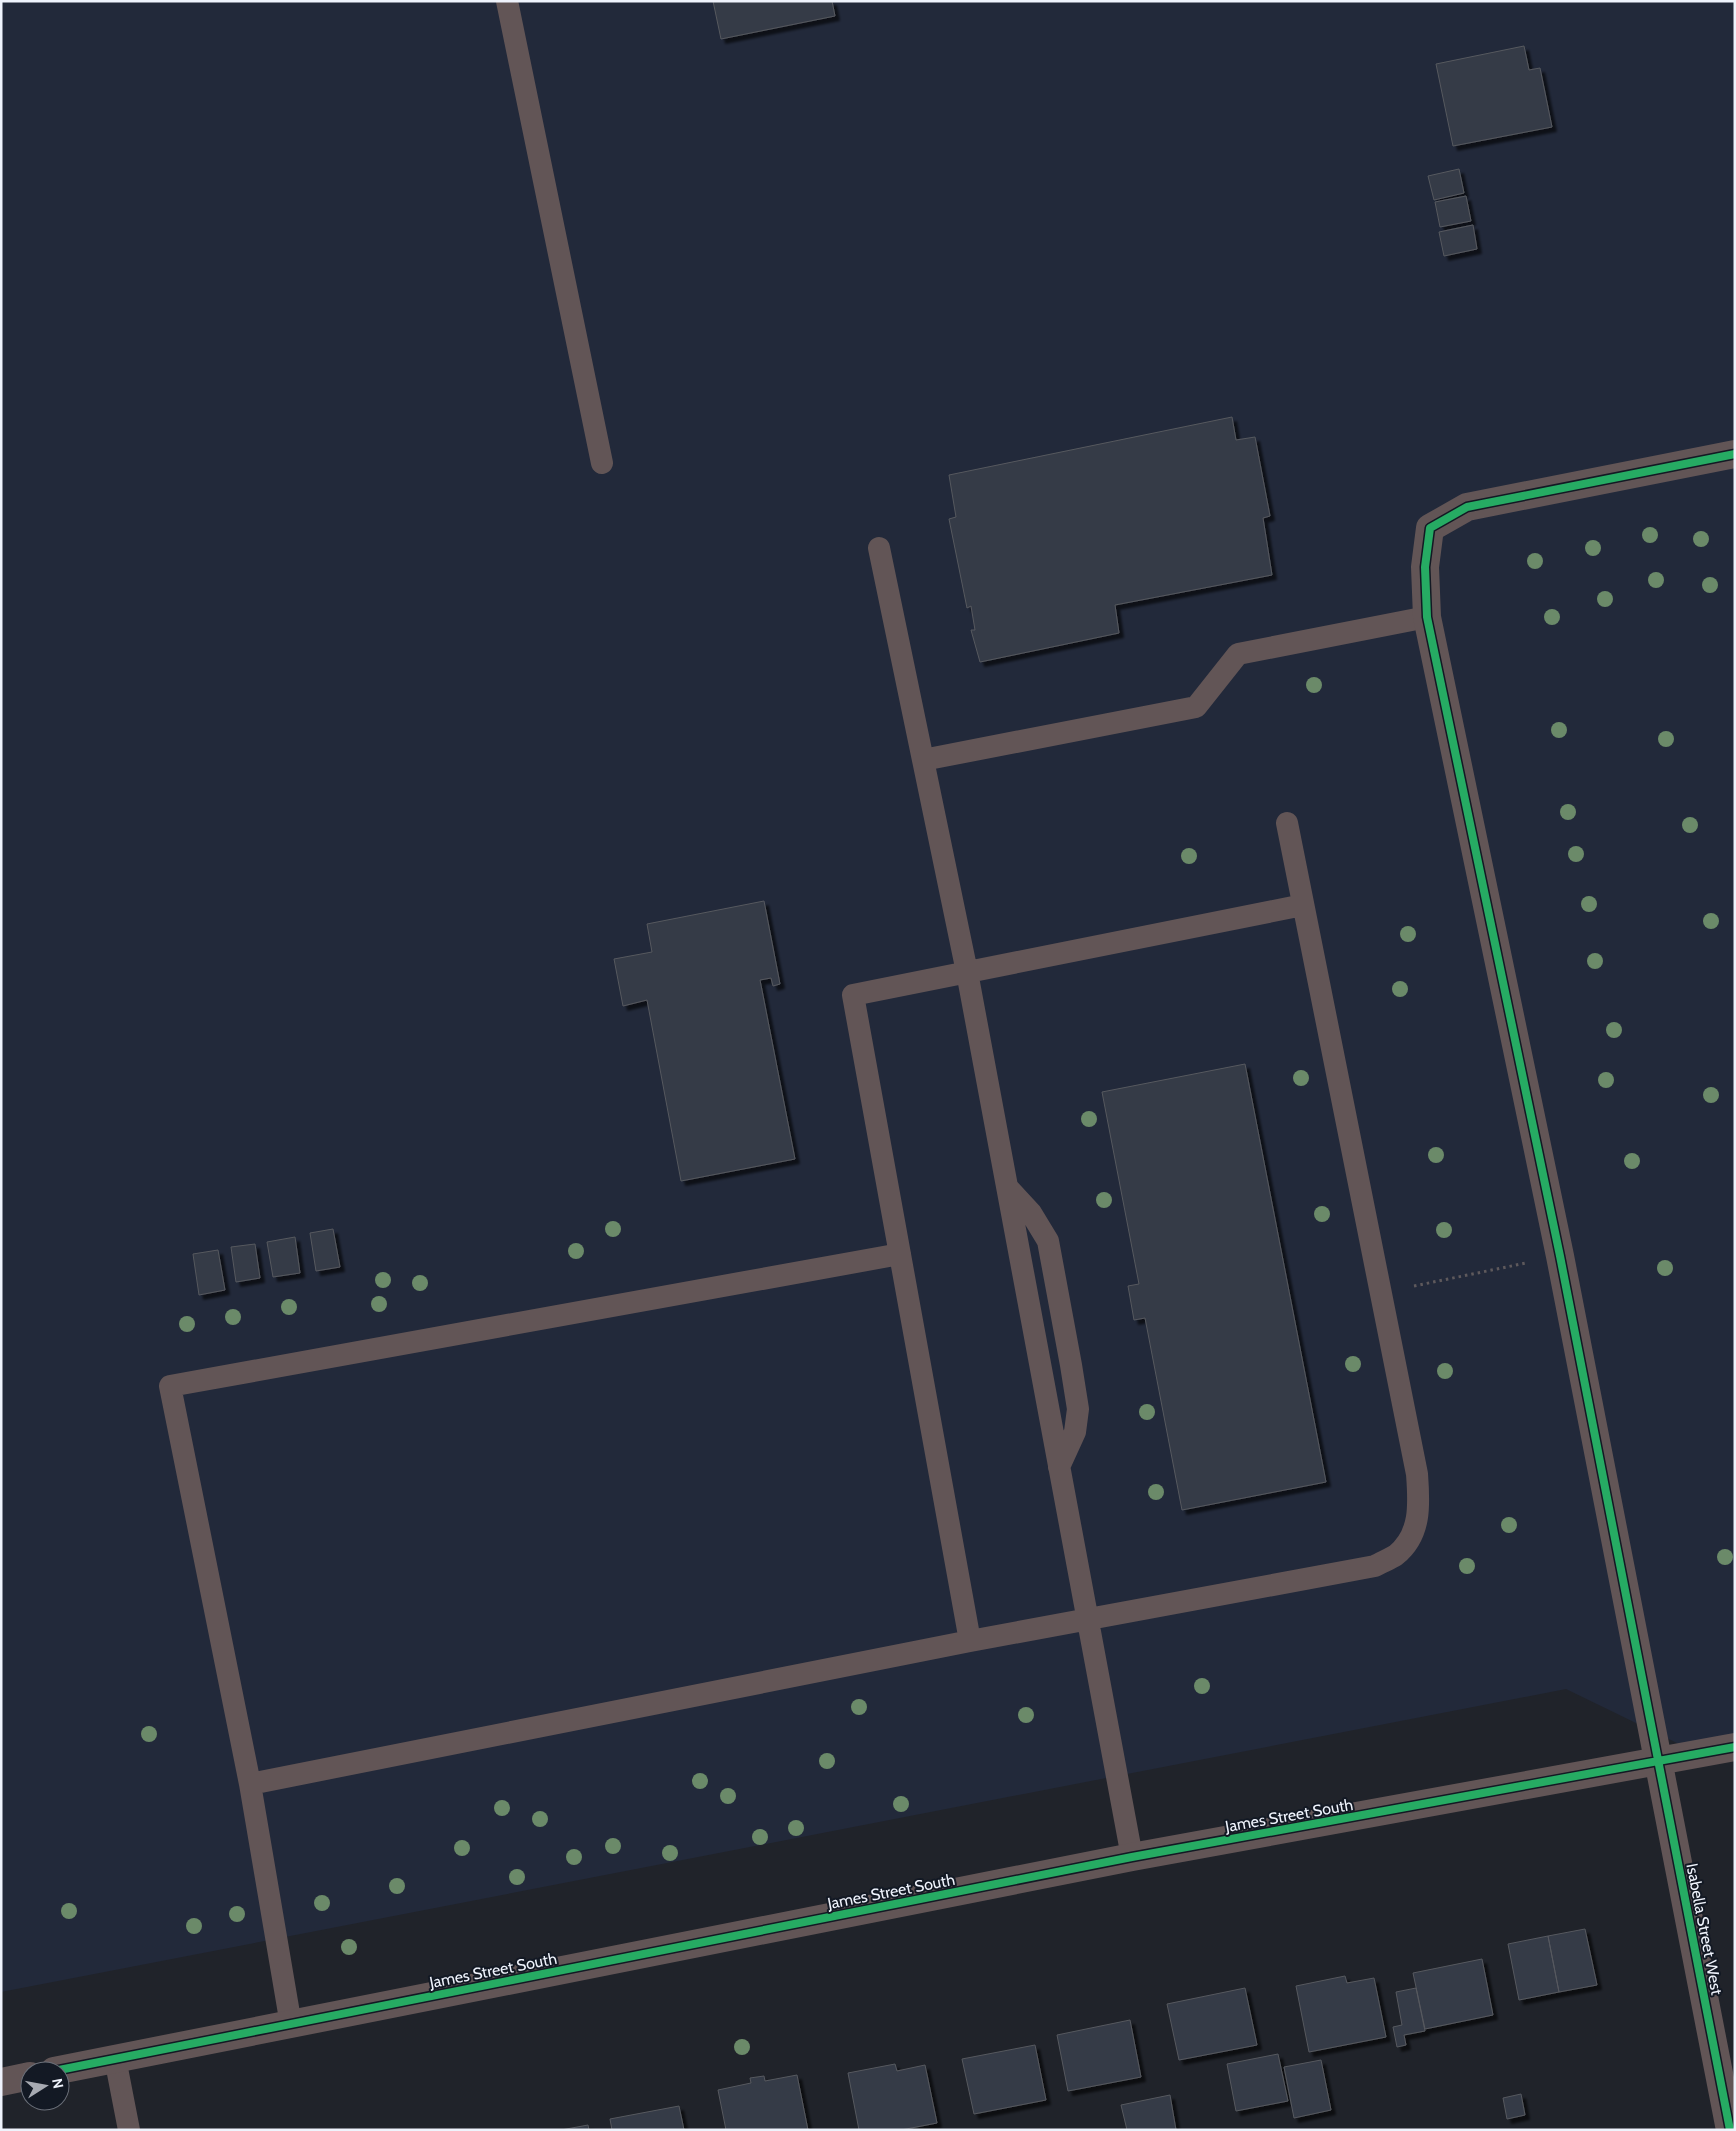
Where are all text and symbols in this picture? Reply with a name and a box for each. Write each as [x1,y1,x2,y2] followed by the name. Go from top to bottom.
[1223,1795,1354,1836] street label: James Street South
[1682,1862,1727,1997] street label: Isabella Street West
[825,1870,956,1913] street label: James Street South
[427,1949,558,1992] street label: James Street South
[20,2061,70,2111] north arrow
[48,2077,68,2090] text: N

